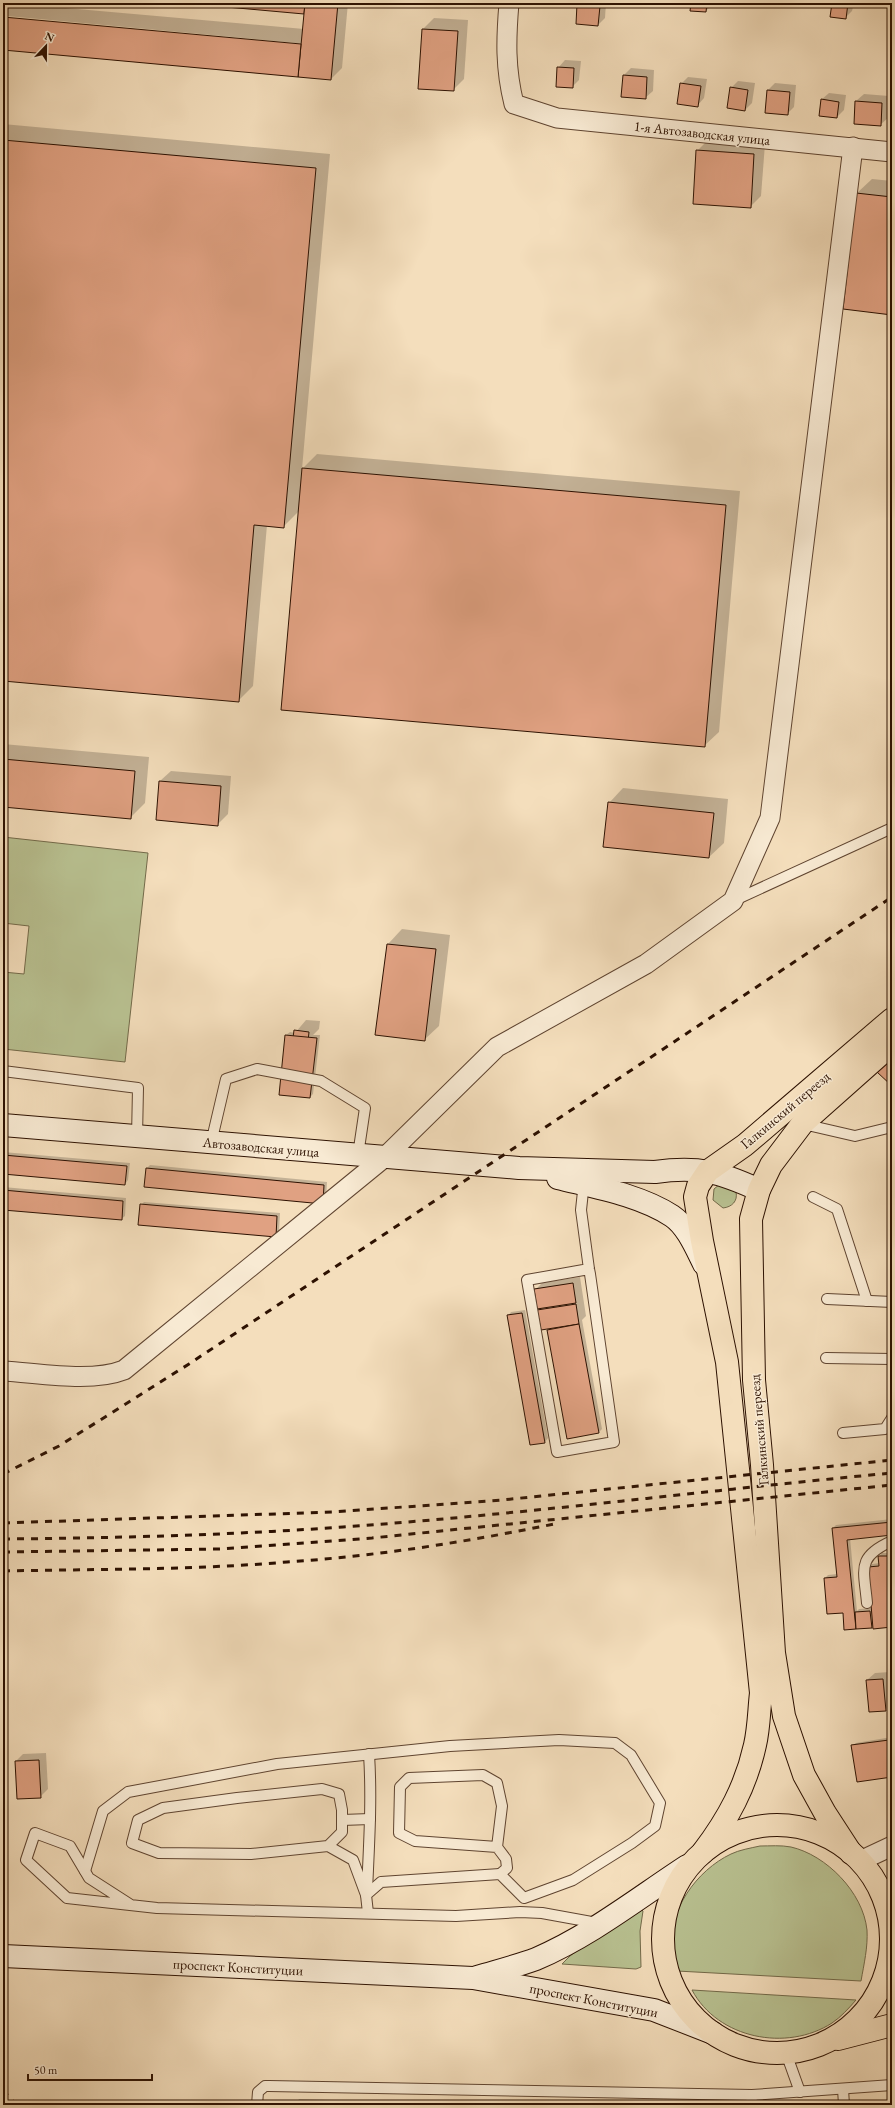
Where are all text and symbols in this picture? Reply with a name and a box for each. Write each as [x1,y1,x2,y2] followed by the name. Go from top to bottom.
[26,26,66,66] north arrow
[43,29,57,45] text: N
[633,117,771,149] street label: 1-я Автозаводская улица
[737,1067,834,1153] street label: Галкинский переезд
[201,1133,321,1161] street label: Автозаводская улица
[745,1373,773,1486] street label: Галкинский переезд
[172,1955,304,1979] street label: проспект Конституции
[528,1979,660,2021] street label: проспект Конституции
[28,2056,152,2082] scale bar
[34,2062,58,2078] text: 50 m

